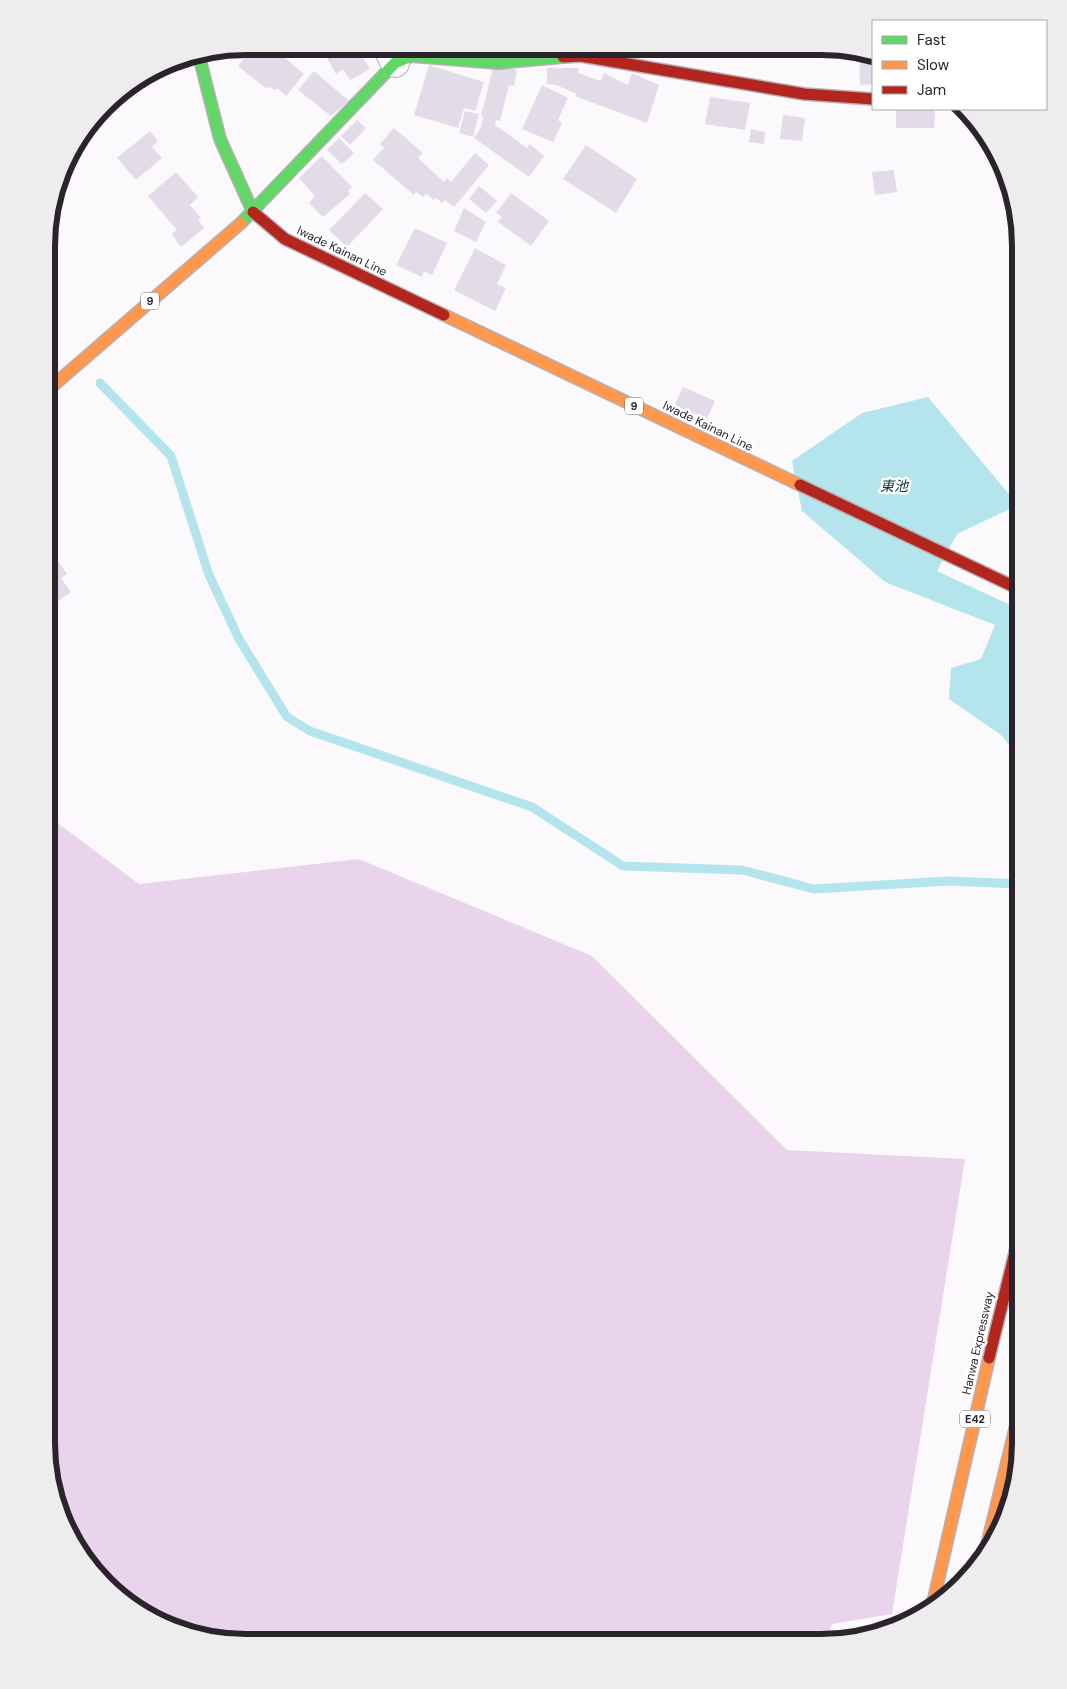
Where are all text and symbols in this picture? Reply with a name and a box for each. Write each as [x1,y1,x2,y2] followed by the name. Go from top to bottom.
[872,20,1047,110] legend
[917,30,946,50] text: Fast
[917,55,950,75] text: Slow
[917,80,946,100] text: Jam
[294,222,390,280] street label: Iwade Kainan Line
[141,292,159,310] road number: 9
[660,397,756,455] street label: Iwade Kainan Line
[625,398,643,414] road number: 9
[880,477,910,495] water label: 東池
[958,1290,998,1396] street label: Hanwa Expressway
[960,1410,990,1428] road number: E42

